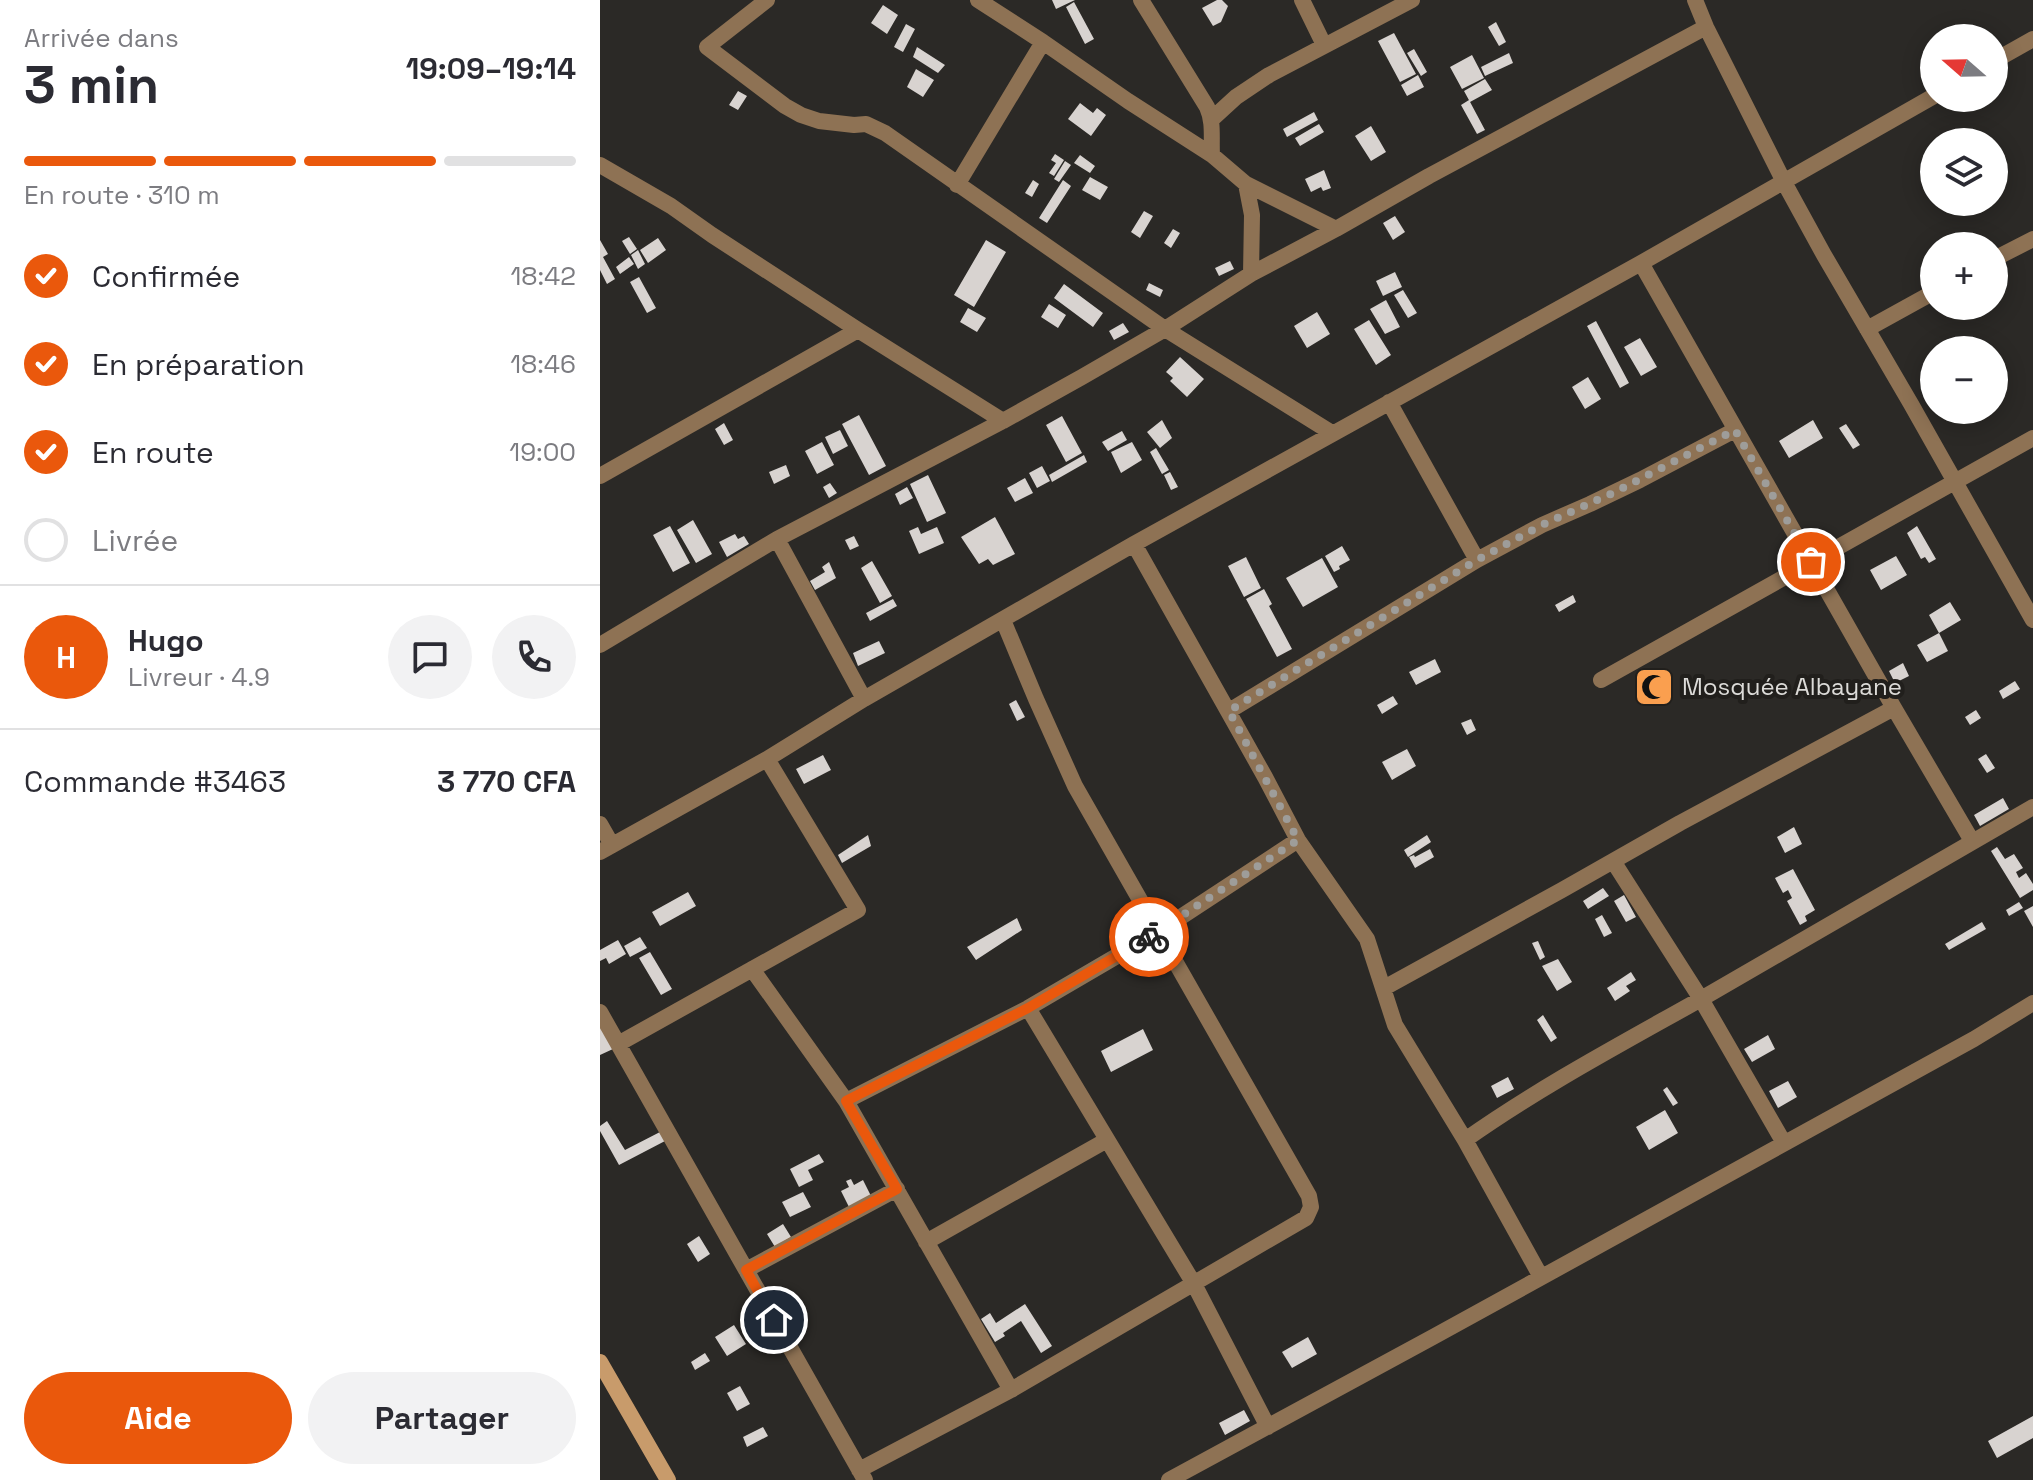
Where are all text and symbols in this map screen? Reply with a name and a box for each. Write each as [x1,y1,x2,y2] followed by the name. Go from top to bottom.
[24,21,179,55] text: Arrivée dans
[1920,24,2008,112] north arrow
[1920,24,2008,424] map controls
[406,49,576,88] text: 19:09–19:14
[24,52,159,118] text: 3 min
[1920,128,2008,216] button: layers
[24,178,220,212] text: En route · 310 m
[1920,232,2008,320] button: +
[24,254,68,298] icon: check
[92,257,240,296] text: Confirmée
[510,259,576,293] text: 18:42
[1920,336,2008,424] button: −
[24,342,68,386] icon: check
[92,345,305,384] text: En préparation
[510,347,576,381] text: 18:46
[24,430,68,474] icon: check
[92,433,214,472] text: En route
[509,435,576,469] text: 19:00
[92,521,178,560] text: Livrée
[1777,528,1845,596] pin
[1789,540,1833,584] icon: bag
[388,615,472,699] button: chat
[492,615,576,699] button: phone
[128,621,204,660] text: Hugo
[56,638,76,677] text: H
[128,660,270,694] text: Livreur · 4.9
[1633,666,1675,708] mosque icon: Mosquée Albayane
[1682,671,1902,702] place label: Mosquée Albayane
[24,762,286,801] text: Commande #3463
[437,762,576,801] text: 3 770 CFA
[1109,897,1189,977] courier
[1127,915,1171,959] icon: bike
[740,1286,808,1354] pin
[752,1298,796,1342] icon: home
[24,1372,292,1464] button: Aide
[308,1372,576,1464] button: Partager

